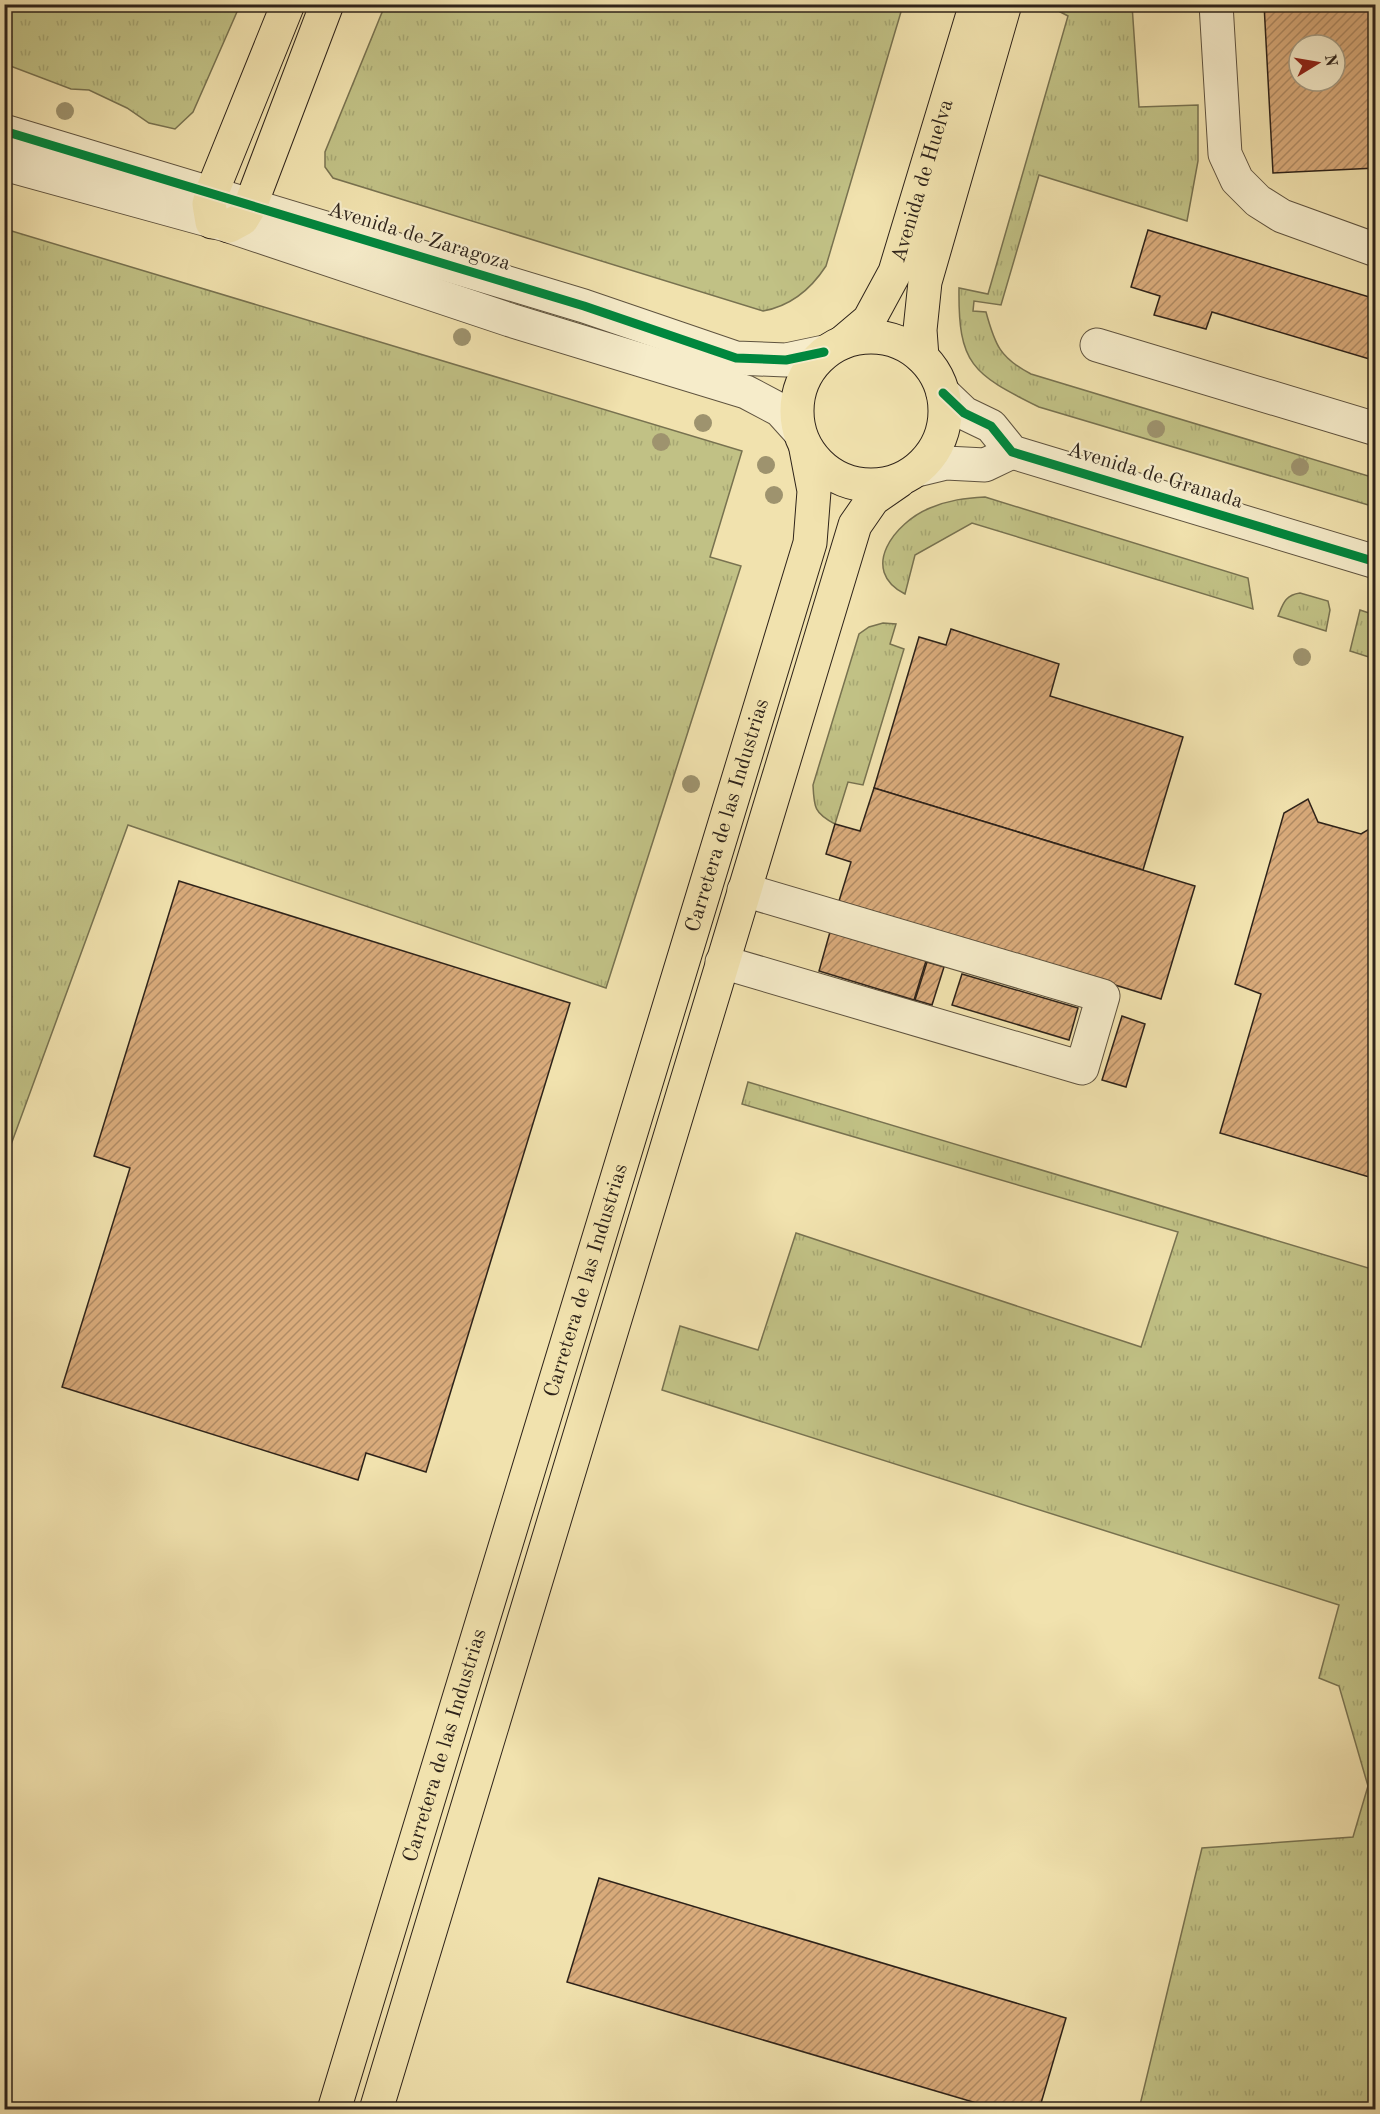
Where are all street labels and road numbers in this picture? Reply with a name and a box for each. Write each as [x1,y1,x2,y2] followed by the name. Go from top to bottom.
[888,97,957,265] street label: Avenida de Huelva
[325,199,513,275] street label: Avenida de Zaragoza
[1065,439,1245,513] street label: Avenida de Granada
[682,696,773,935] street label: Carretera de las Industrias
[541,1161,631,1400] street label: Carretera de las Industrias
[399,1626,490,1865] street label: Carretera de las Industrias

